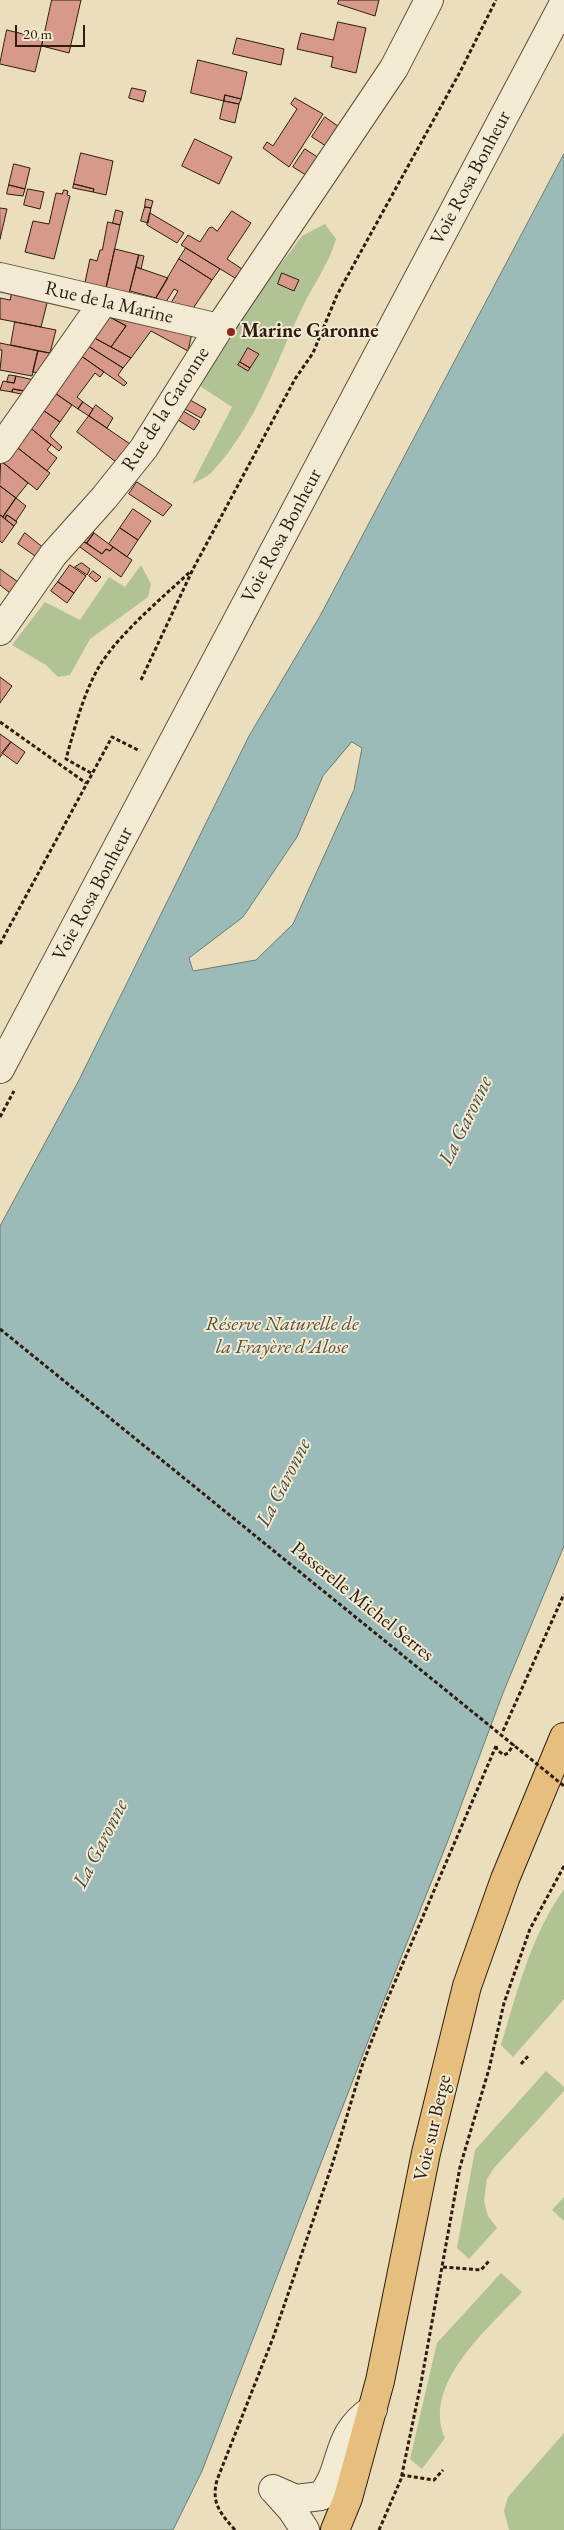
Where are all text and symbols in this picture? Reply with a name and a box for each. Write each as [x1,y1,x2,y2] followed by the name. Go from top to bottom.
[18,15,88,47] scale bar
[23,24,52,43] text: 20 m
[426,107,516,249] street label: Voie Rosa Bonheur
[43,277,175,329] street label: Rue de la Marine
[241,320,378,344] place label: Marine Garonne
[225,326,237,338] marker: Marine Garonne
[117,342,215,476] street label: Rue de la Garonne
[237,465,327,607] street label: Voie Rosa Bonheur
[48,823,138,965] street label: Voie Rosa Bonheur
[434,1072,498,1170] water label: La Garonne
[205,1313,359,1360] park label: Réserve Naturelle de la Frayère d'Alose
[251,1435,317,1531] water label: La Garonne
[286,1537,438,1667] street label: Passerelle Michel Serres
[68,1796,134,1892] water label: La Garonne
[409,2072,457,2184] street label: Voie sur Berge

